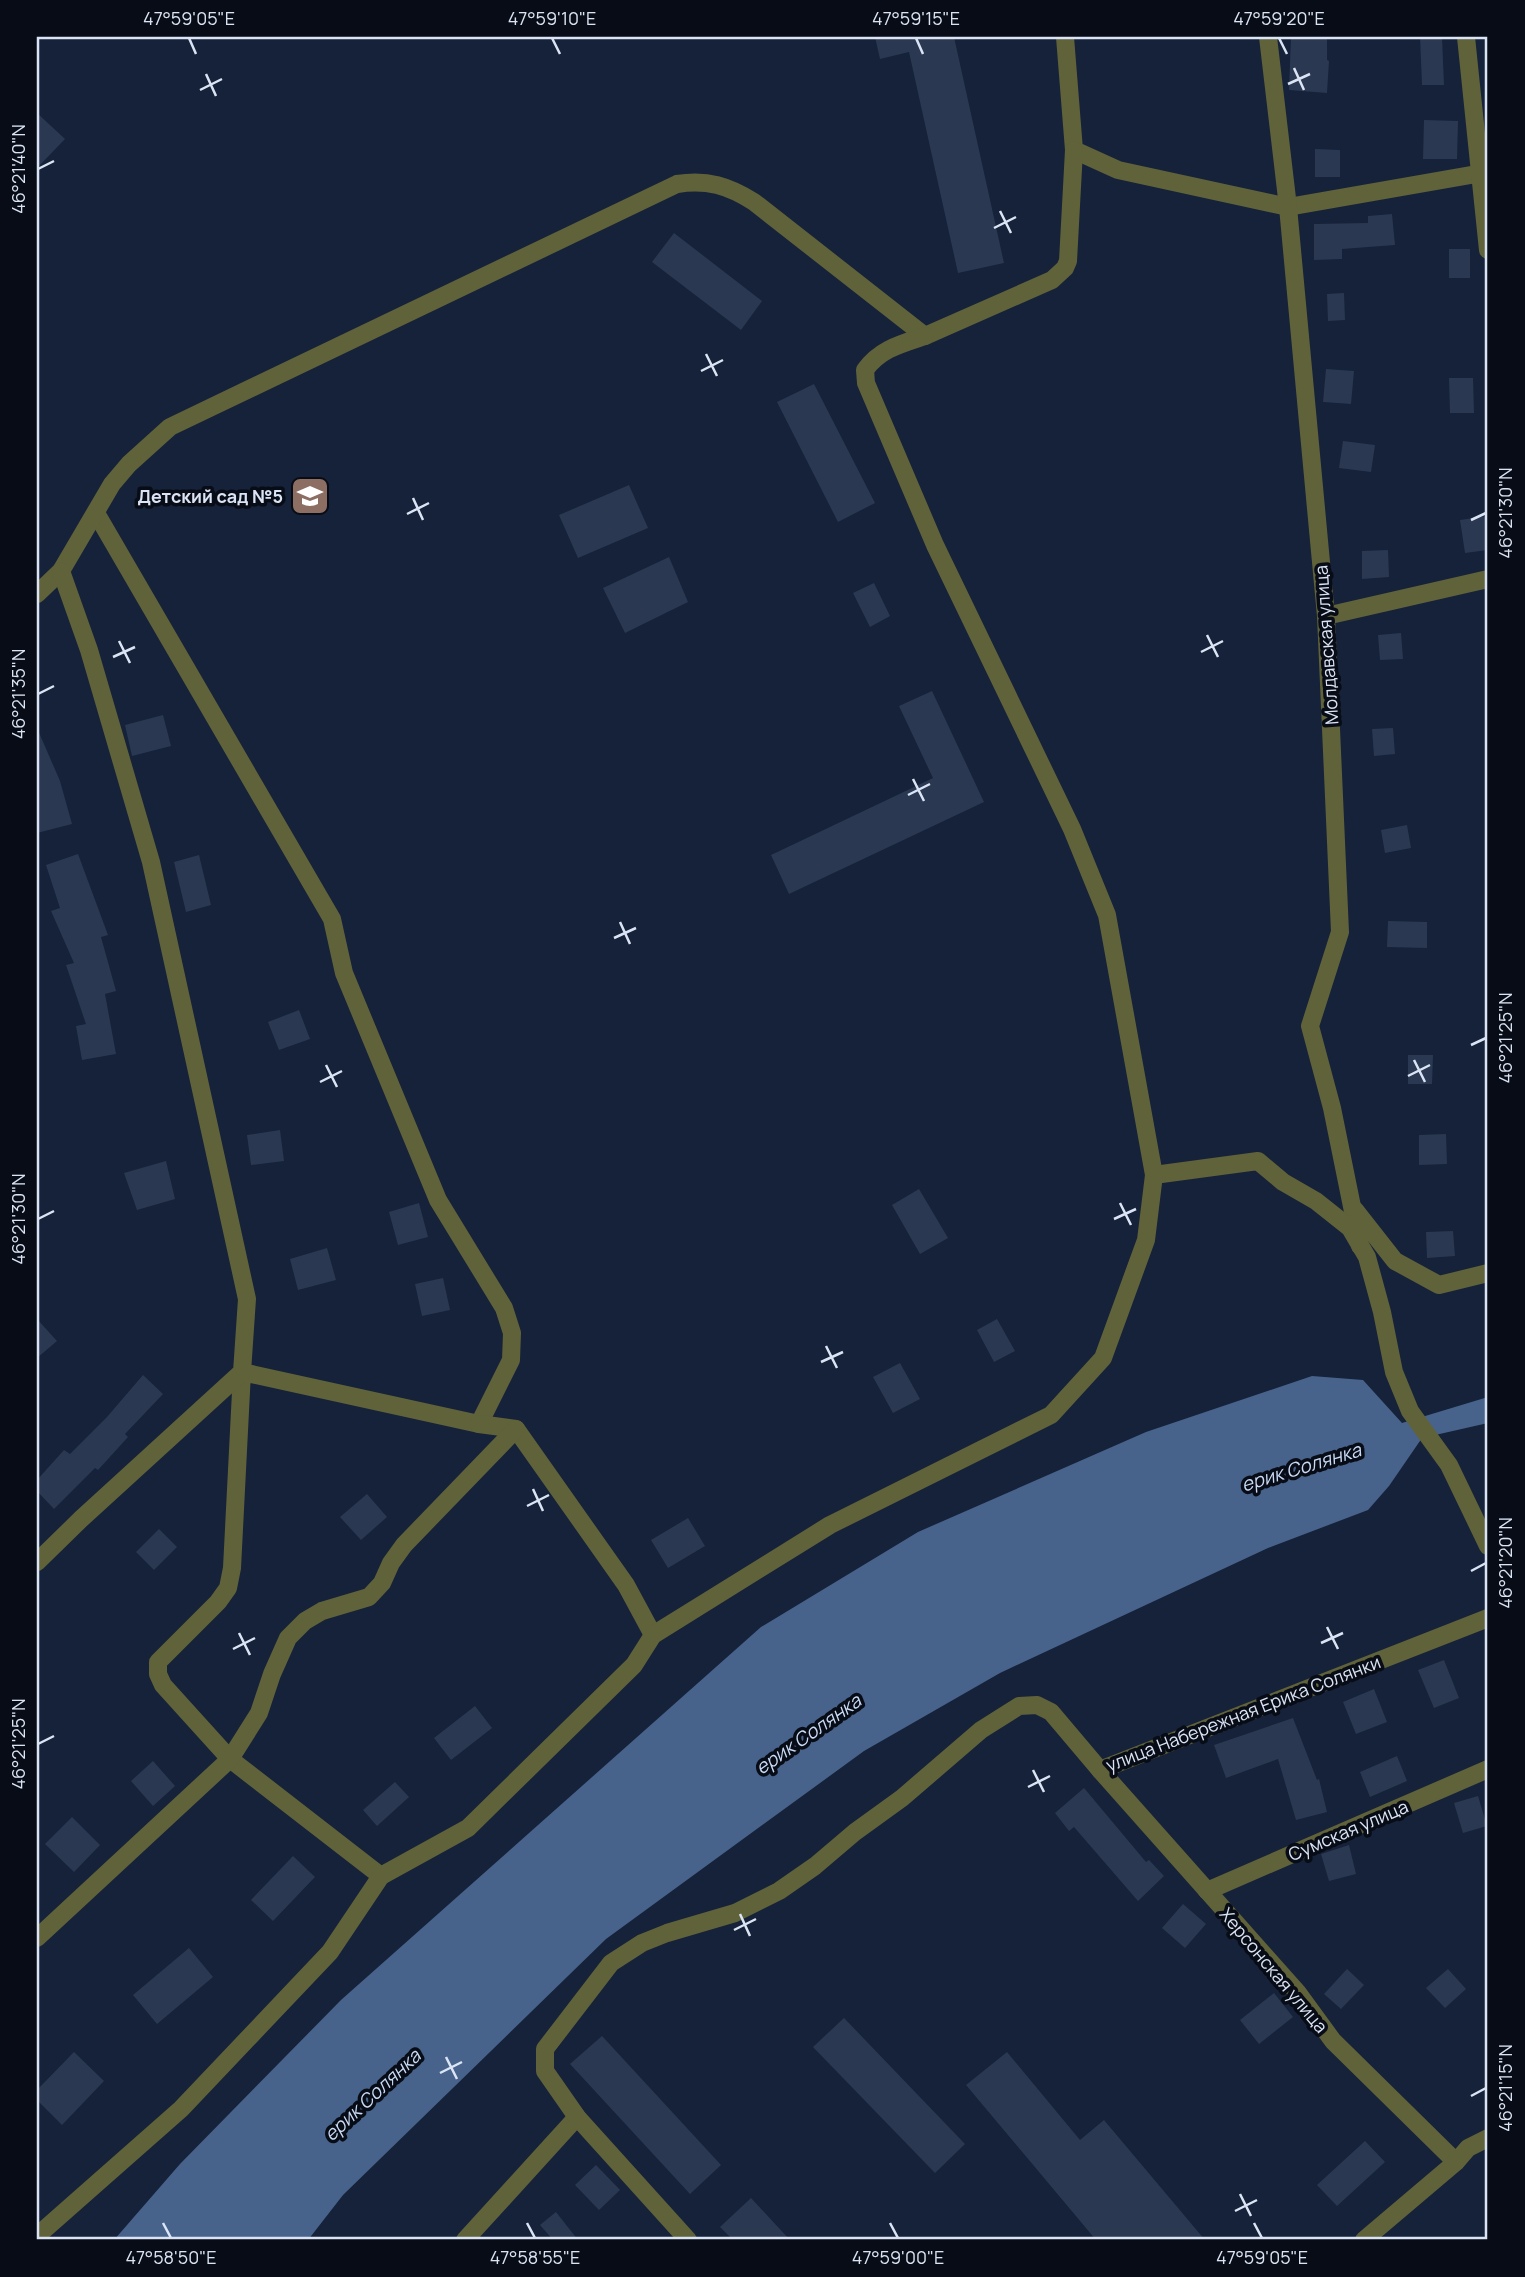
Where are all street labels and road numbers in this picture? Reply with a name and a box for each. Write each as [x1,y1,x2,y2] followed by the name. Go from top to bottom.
[1308,564,1344,726] street label: Молдавская улица
[1102,1649,1384,1777] street label: улица Набережная Ерика Солянки
[1284,1794,1412,1866] street label: Сумская улица
[1215,1902,1333,2038] street label: Херсонская улица

